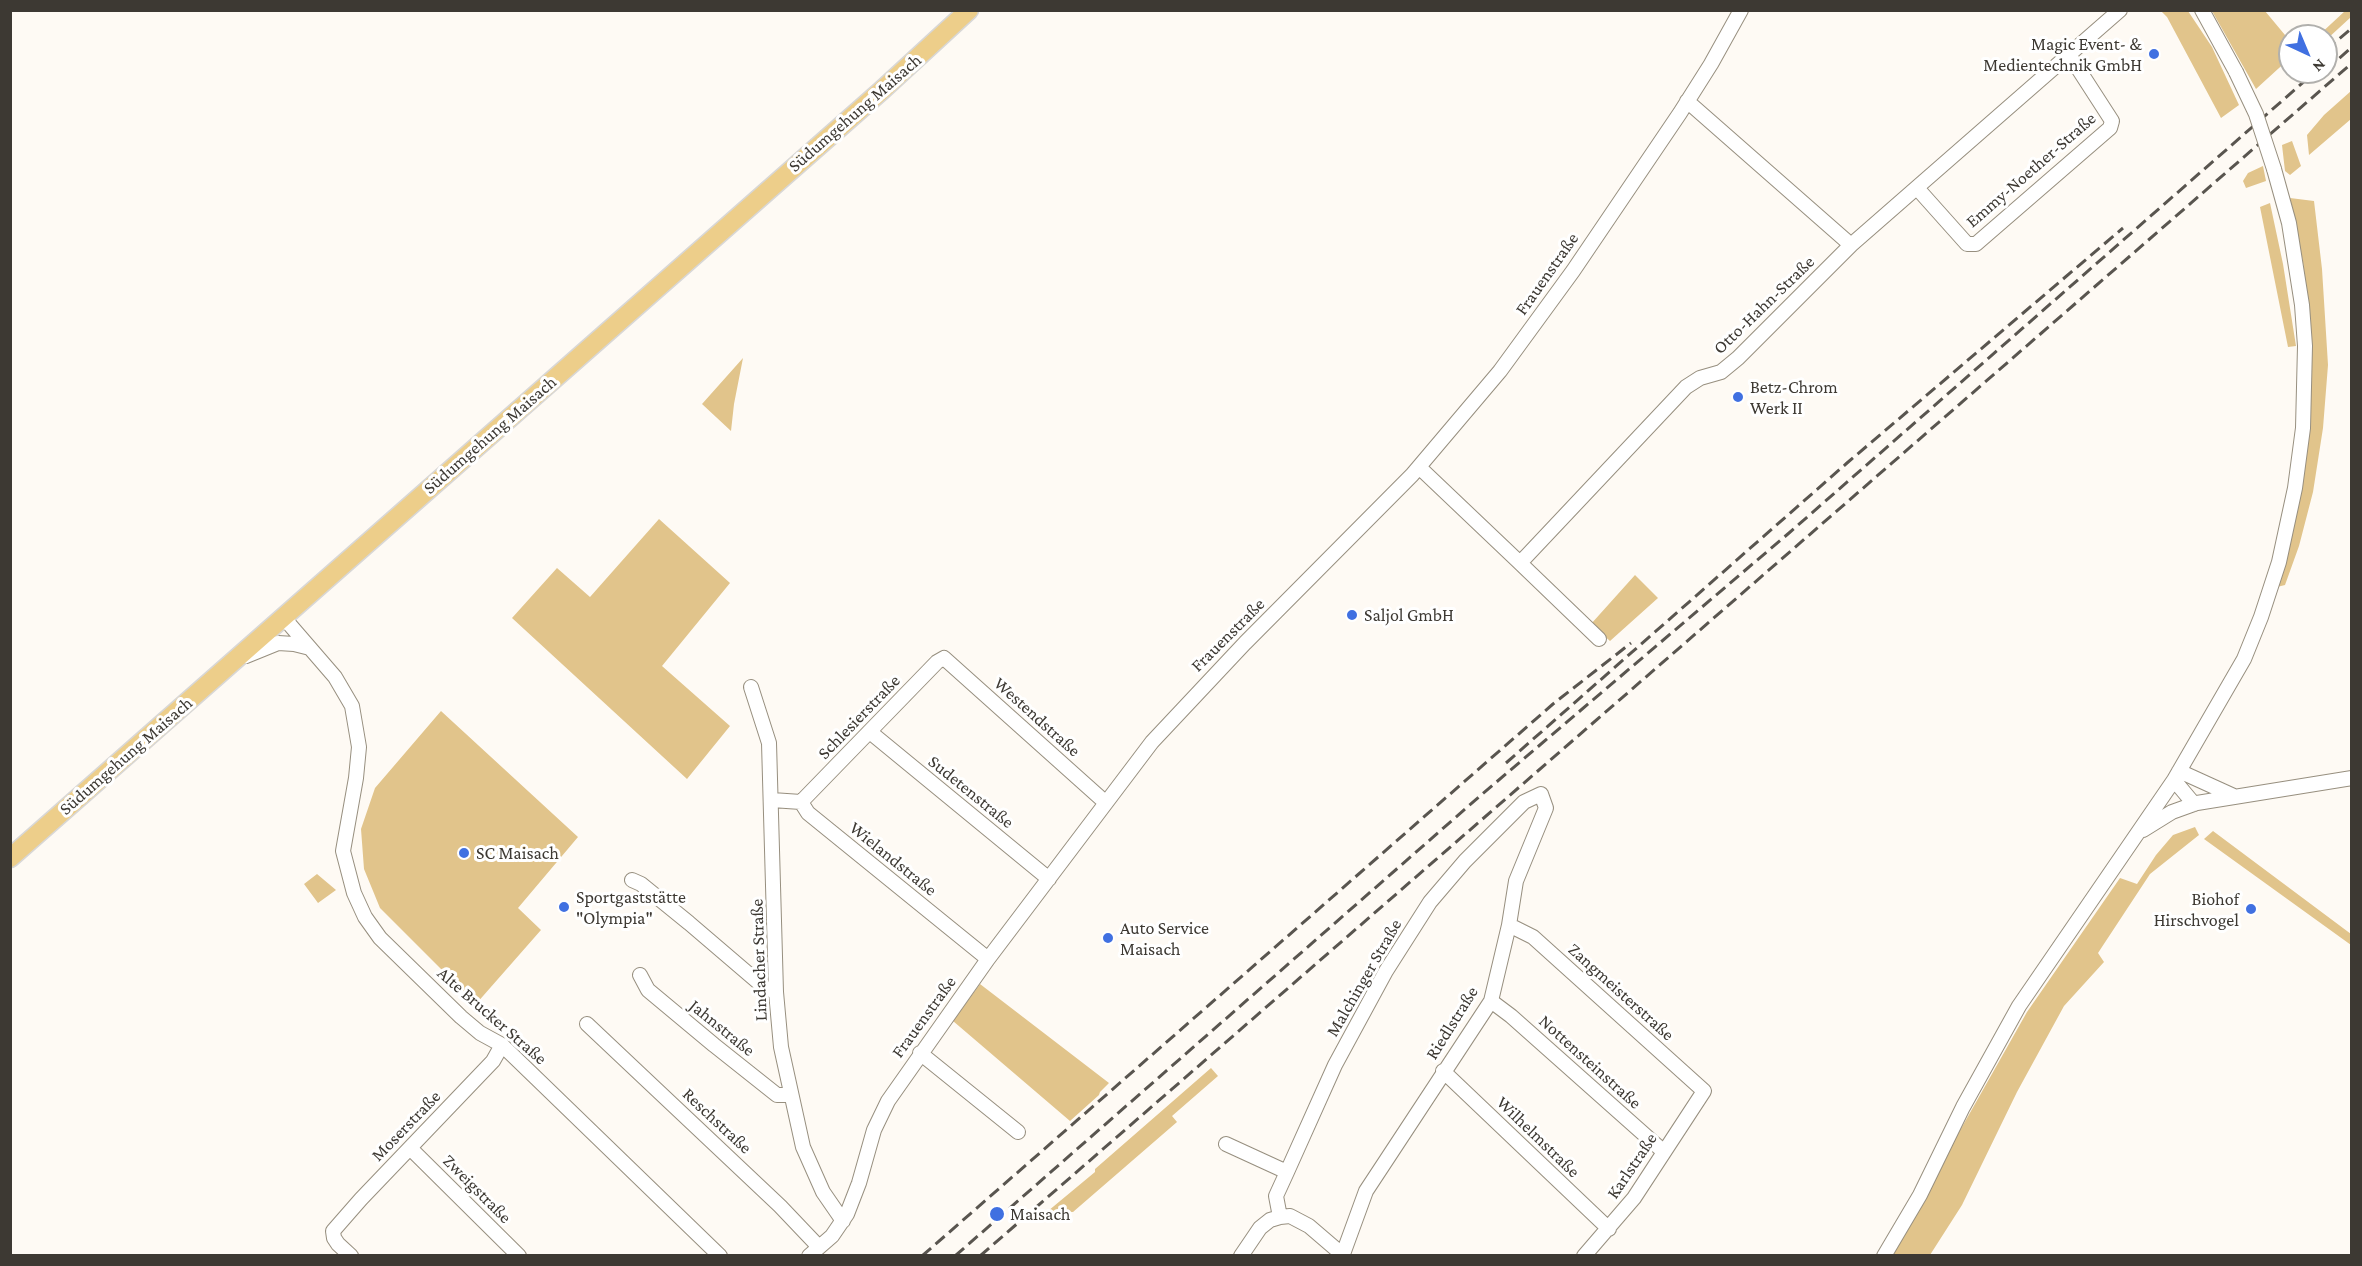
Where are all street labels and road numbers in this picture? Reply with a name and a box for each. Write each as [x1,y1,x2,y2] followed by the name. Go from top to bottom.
[784,49,926,177] street label: Südumgehung Maisach
[1962,108,2100,232] street label: Emmy-Noether-Straße
[1511,229,1583,319] street label: Frauenstraße
[1709,251,1819,359] street label: Otto-Hahn-Straße
[419,371,561,499] street label: Südumgehung Maisach
[1187,594,1269,676] street label: Frauenstraße
[813,670,905,764] street label: Schlesierstraße
[989,673,1085,761] street label: Westendstraße
[55,692,197,820] street label: Südumgehung Maisach
[924,751,1018,833] street label: Sudetenstraße
[845,817,941,901] street label: Wielandstraße
[746,898,772,1022] street label: Lindacher Straße
[1322,915,1406,1041] street label: Malchinger Straße
[1563,939,1679,1045] street label: Zangmeisterstraße
[433,963,551,1069] street label: Alte Brucker Straße
[887,972,961,1062] street label: Frauenstraße
[1421,982,1483,1064] street label: Riedlstraße
[685,995,759,1061] street label: Jahnstraße
[1534,1010,1646,1114] street label: Nottensteinstraße
[678,1083,756,1159] street label: Reschstraße
[367,1086,445,1166] street label: Moserstraße
[1492,1092,1584,1182] street label: Wilhelmstraße
[1602,1129,1662,1203] street label: Karlstraße
[438,1150,516,1228] street label: Zweigstraße

